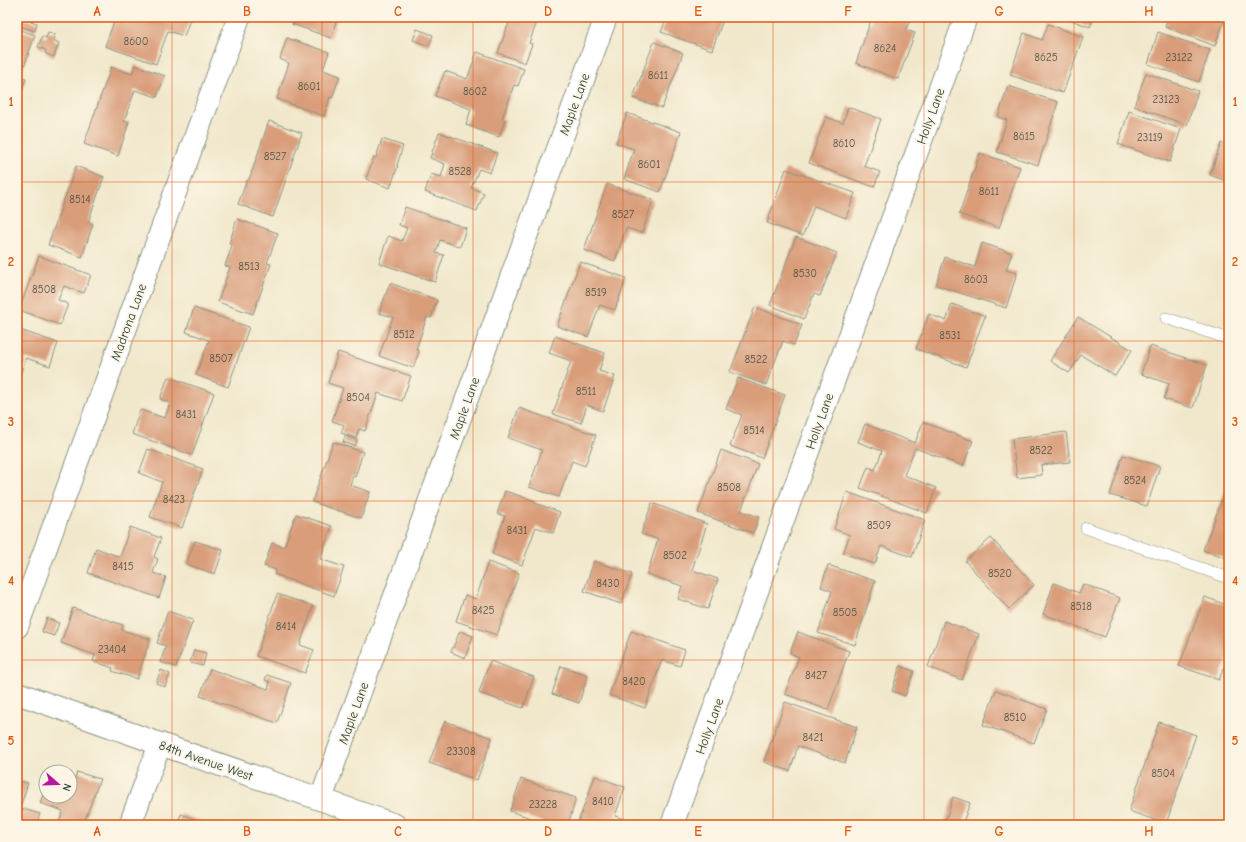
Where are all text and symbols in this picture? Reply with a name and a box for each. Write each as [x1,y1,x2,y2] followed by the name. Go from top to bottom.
[93,4,101,19] text: A
[243,4,251,19] text: B
[394,4,402,19] text: C
[544,4,552,19] text: D
[694,4,702,19] text: E
[844,4,852,19] text: F
[994,4,1004,19] text: G
[1144,4,1154,19] text: H
[123,35,149,48] house number: 8600
[874,42,896,55] house number: 8624
[1034,51,1058,64] house number: 8625
[1165,51,1193,64] house number: 23122
[648,69,668,82] house number: 8611
[556,71,593,137] street label: Maple Lane
[298,80,320,93] house number: 8601
[463,85,487,98] house number: 8602
[913,86,948,146] street label: Holly Lane
[1153,93,1180,106] house number: 23123
[8,94,14,109] text: 1
[1232,94,1238,109] text: 1
[1013,130,1035,143] house number: 8615
[1137,131,1163,144] house number: 23119
[833,137,855,150] house number: 8610
[264,150,286,163] house number: 8527
[638,158,660,171] house number: 8601
[448,165,472,178] house number: 8528
[979,185,999,198] house number: 8611
[69,193,91,206] house number: 8514
[612,208,634,221] house number: 8527
[8,254,14,269] text: 2
[1232,254,1238,269] text: 2
[238,260,260,273] house number: 8513
[793,267,817,280] house number: 8530
[964,273,988,286] house number: 8603
[108,281,150,363] street label: Madrona Lane
[32,283,56,296] house number: 8508
[585,286,607,299] house number: 8519
[393,328,415,341] house number: 8512
[939,329,961,342] house number: 8531
[209,352,233,365] house number: 8507
[744,353,768,366] house number: 8522
[446,375,483,441] street label: Maple Lane
[576,385,596,398] house number: 8511
[346,391,370,404] house number: 8504
[802,391,837,451] street label: Holly Lane
[176,408,196,421] house number: 8431
[8,414,14,429] text: 3
[1232,414,1238,429] text: 3
[743,424,765,437] house number: 8514
[1029,444,1053,457] house number: 8522
[1124,474,1146,487] house number: 8524
[717,481,741,494] house number: 8508
[163,493,185,506] house number: 8423
[867,519,891,532] house number: 8509
[507,524,527,537] house number: 8431
[663,549,687,562] house number: 8502
[112,560,134,573] house number: 8415
[988,567,1012,580] house number: 8520
[8,573,14,588] text: 4
[1232,573,1238,588] text: 4
[596,577,620,590] house number: 8430
[1070,600,1092,613] house number: 8518
[472,604,494,617] house number: 8425
[833,606,857,619] house number: 8505
[276,620,296,633] house number: 8414
[98,643,126,656] house number: 23404
[805,669,827,682] house number: 8427
[622,675,646,688] house number: 8420
[335,680,372,746] street label: Maple Lane
[692,696,727,756] street label: Holly Lane
[1004,711,1026,724] house number: 8510
[802,731,824,744] house number: 8421
[8,733,15,748] text: 5
[1232,733,1239,748] text: 5
[157,737,256,784] street label: 84th Avenue West
[446,745,476,758] house number: 23308
[38,764,78,804] north arrow
[1151,767,1175,780] house number: 8504
[60,782,74,793] text: N
[592,795,614,808] house number: 8410
[529,798,558,811] house number: 23228
[93,824,101,839] text: A
[243,824,251,839] text: B
[394,824,402,839] text: C
[544,824,552,839] text: D
[694,824,702,839] text: E
[844,824,852,839] text: F
[994,824,1004,839] text: G
[1144,824,1154,839] text: H

